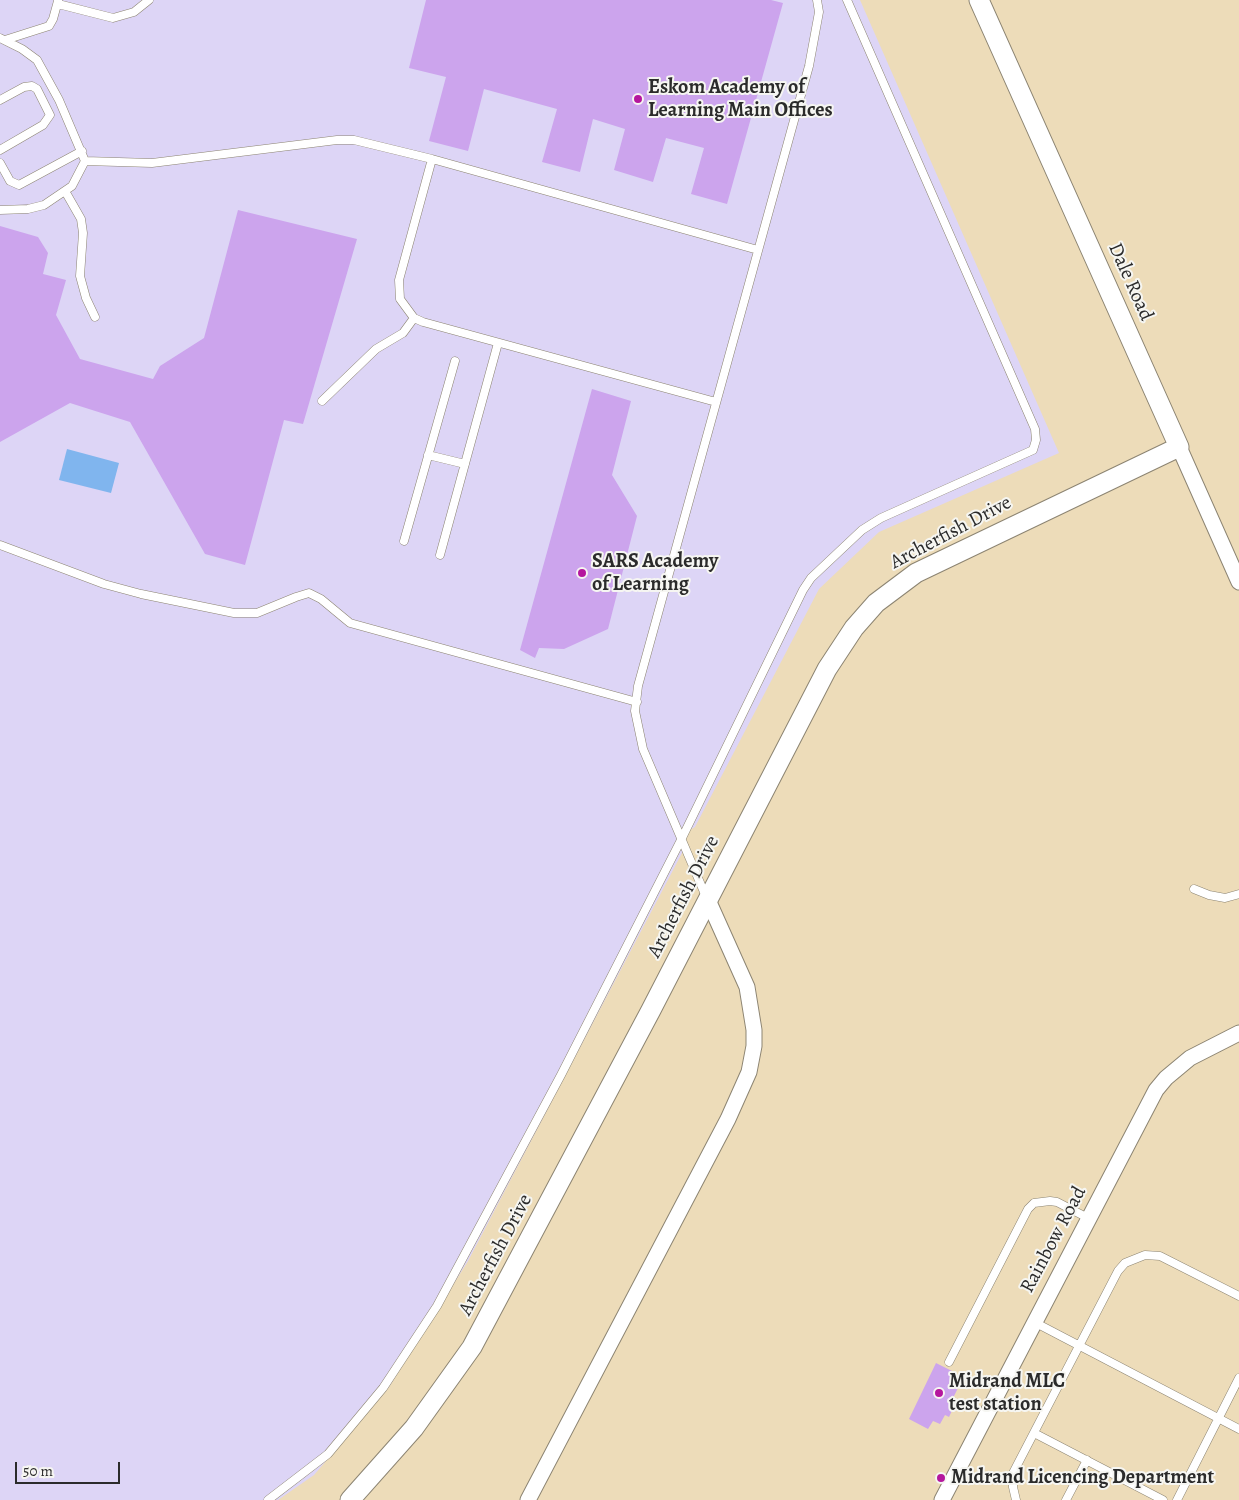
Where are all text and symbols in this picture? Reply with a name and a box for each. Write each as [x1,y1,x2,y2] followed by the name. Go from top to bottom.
[648,76,833,123] place label: Eskom Academy of Learning Main Offices
[632,93,644,105] marker: Eskom Academy of Learning Main Offices
[1102,239,1158,325] street label: Dale Road
[886,491,1016,575] street label: Archerfish Drive
[592,550,718,597] place label: SARS Academy of Learning
[576,567,588,579] marker: SARS Academy of Learning
[643,832,725,962] street label: Archerfish Drive
[1016,1183,1092,1297] street label: Rainbow Road
[454,1190,538,1320] street label: Archerfish Drive
[949,1370,1065,1417] place label: Midrand MLC test station
[933,1387,945,1399] marker: Midrand MLC test station
[18,1452,122,1484] scale bar
[23,1461,53,1481] text: 50 m
[951,1466,1214,1490] place label: Midrand Licencing Department
[935,1472,947,1484] marker: Midrand Licencing Department

